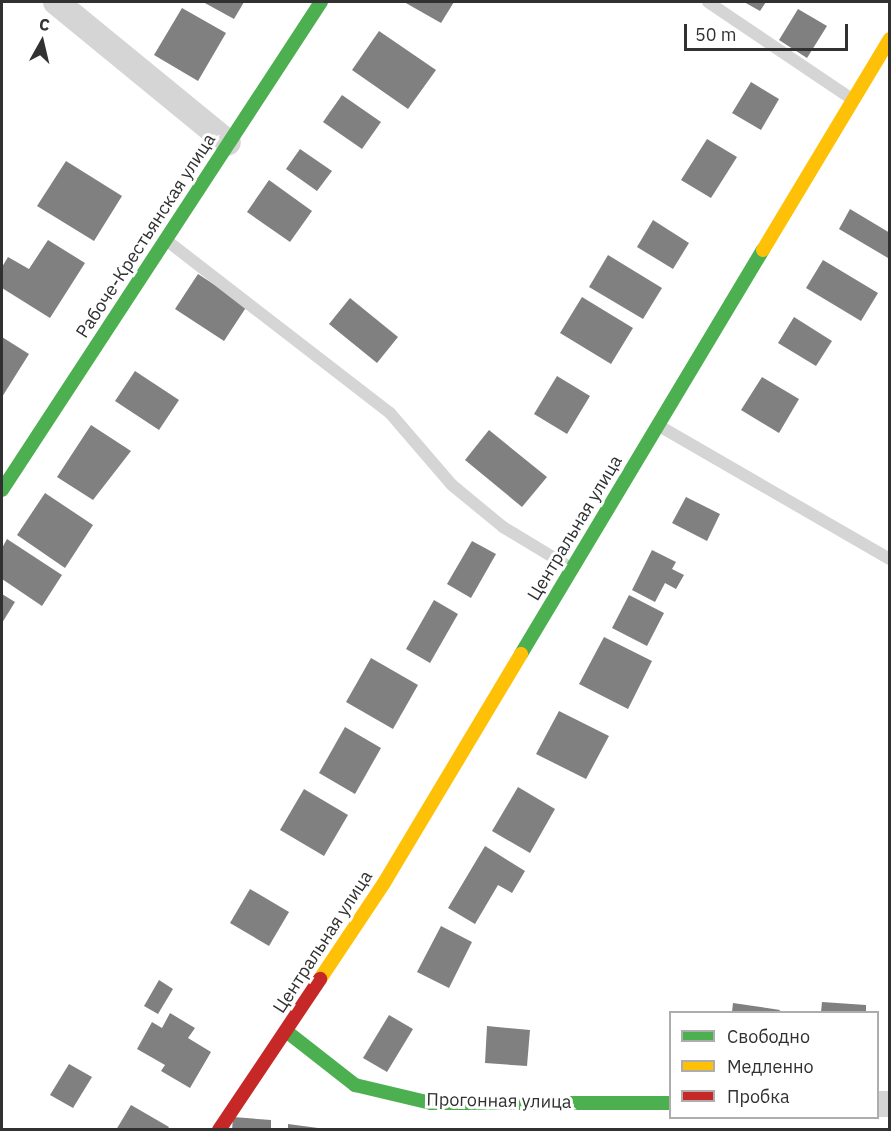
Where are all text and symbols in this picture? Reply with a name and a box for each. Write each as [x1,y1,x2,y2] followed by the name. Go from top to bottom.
[12,12,72,72] north arrow
[687,12,850,50] scale bar
[38,14,51,35] text: С
[695,23,737,46] text: 50 m
[72,130,220,342] street label: Рабоче-Крестьянская улица
[523,451,627,605] street label: Центральная улица
[269,867,377,1017] street label: Центральная улица
[669,1011,879,1119] legend
[727,1025,810,1048] text: Свободно
[727,1055,814,1078] text: Медленно
[727,1085,790,1108] text: Пробка
[426,1089,572,1113] street label: Прогонная улица

